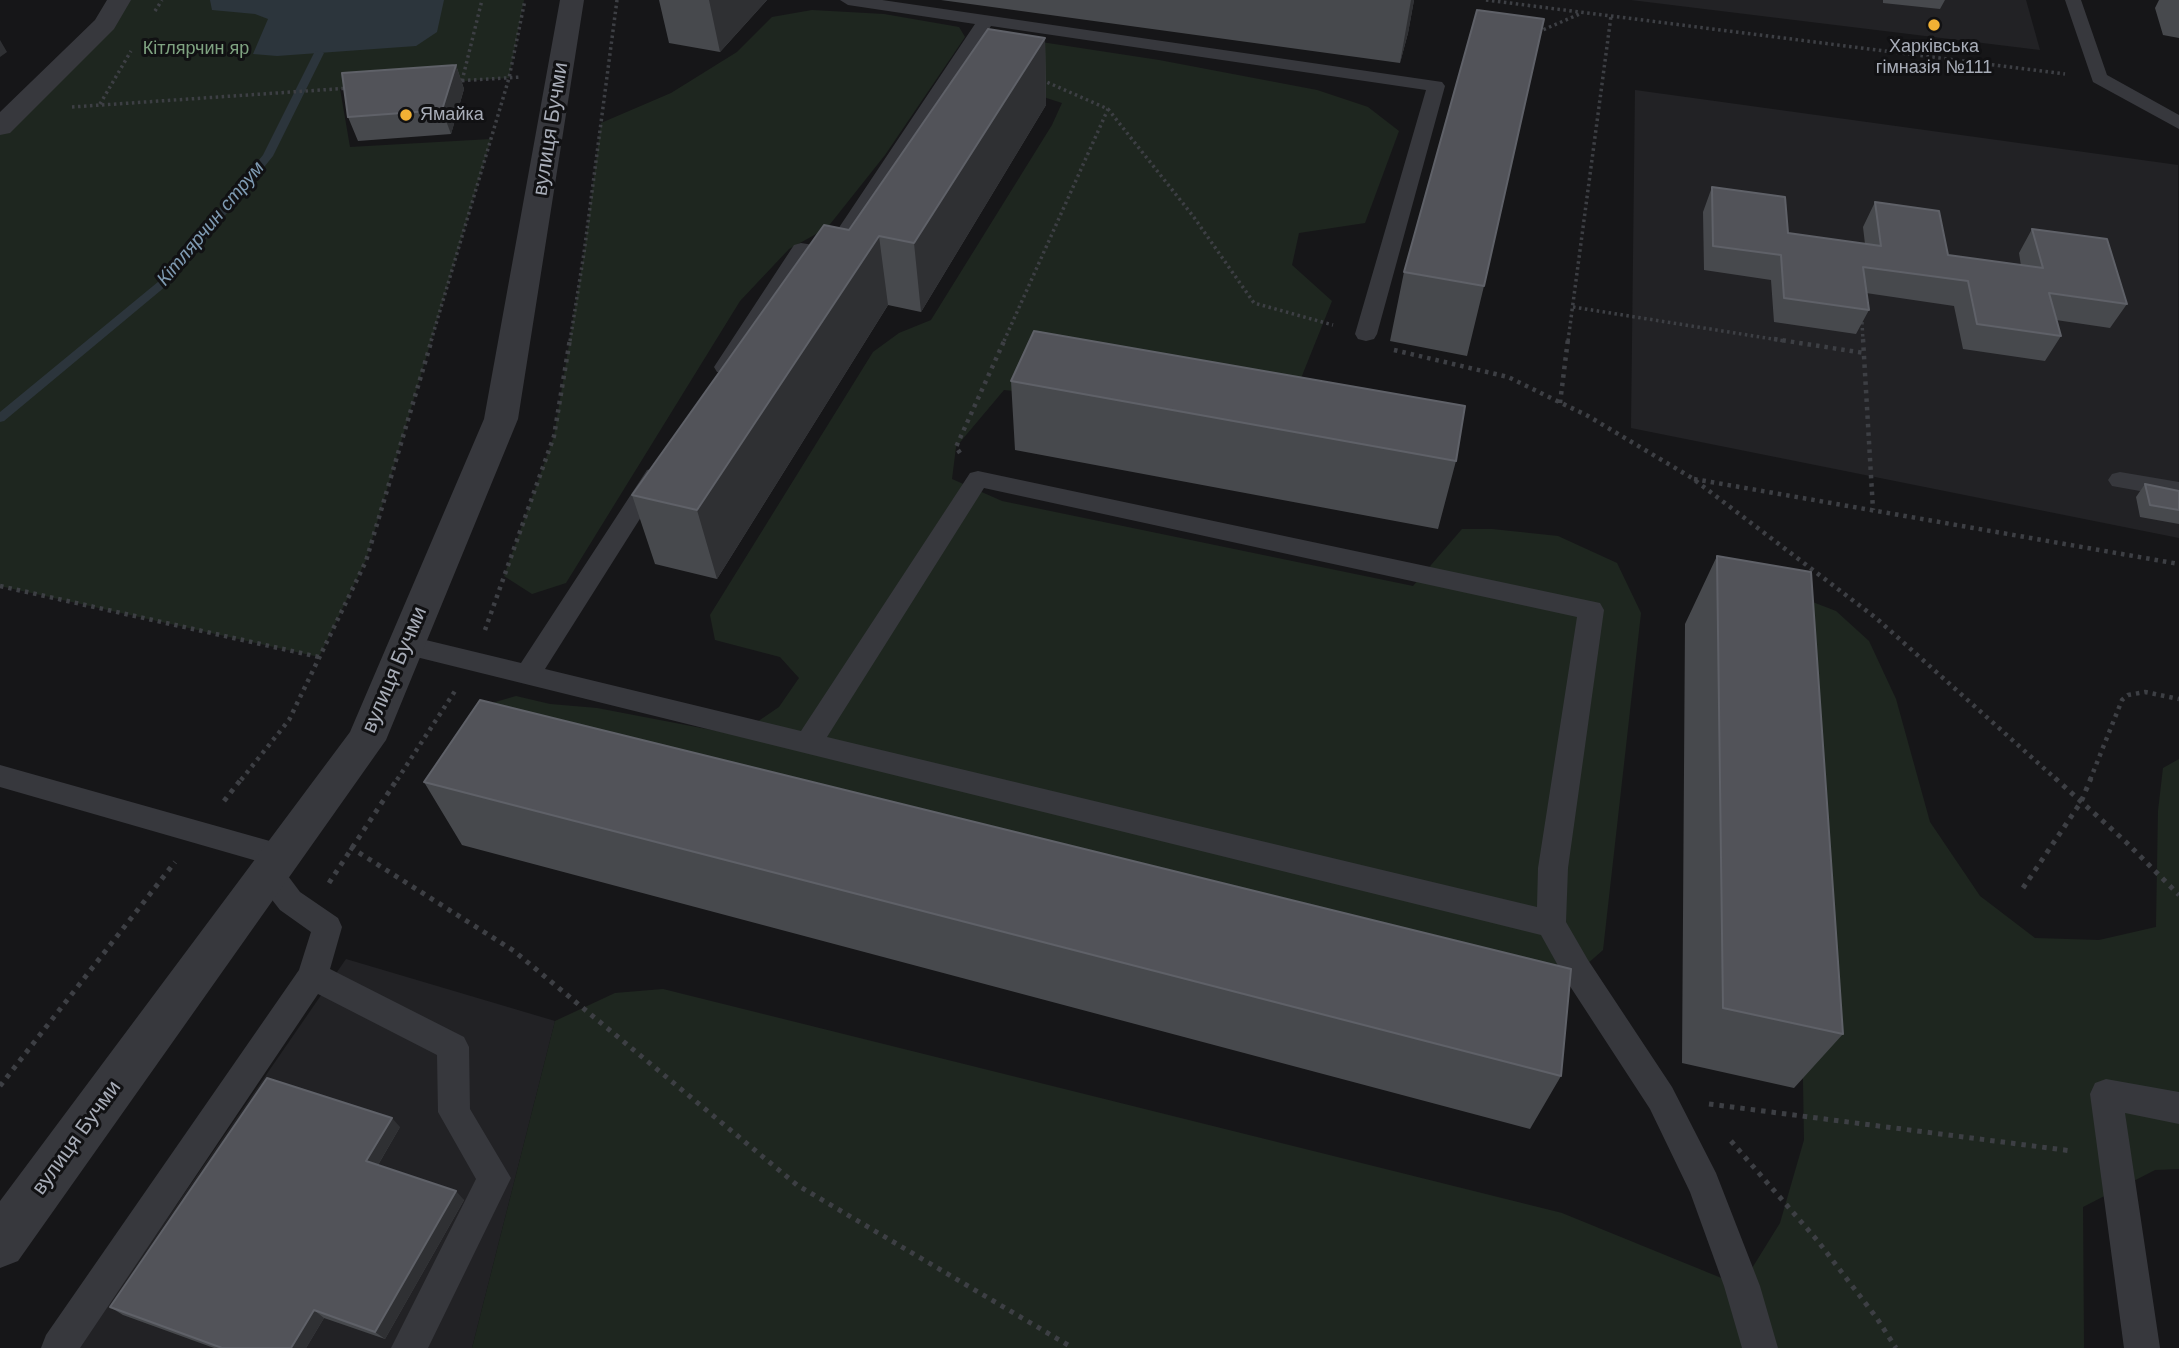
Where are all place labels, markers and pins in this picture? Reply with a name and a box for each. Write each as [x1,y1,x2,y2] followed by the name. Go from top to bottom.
[1926,17,1942,33] marker: Харківська гімназія №111
[1876,36,1992,78] place label: Харківська гімназія №111
[420,104,484,126] place label: Ямайка
[398,107,414,123] marker: Ямайка

